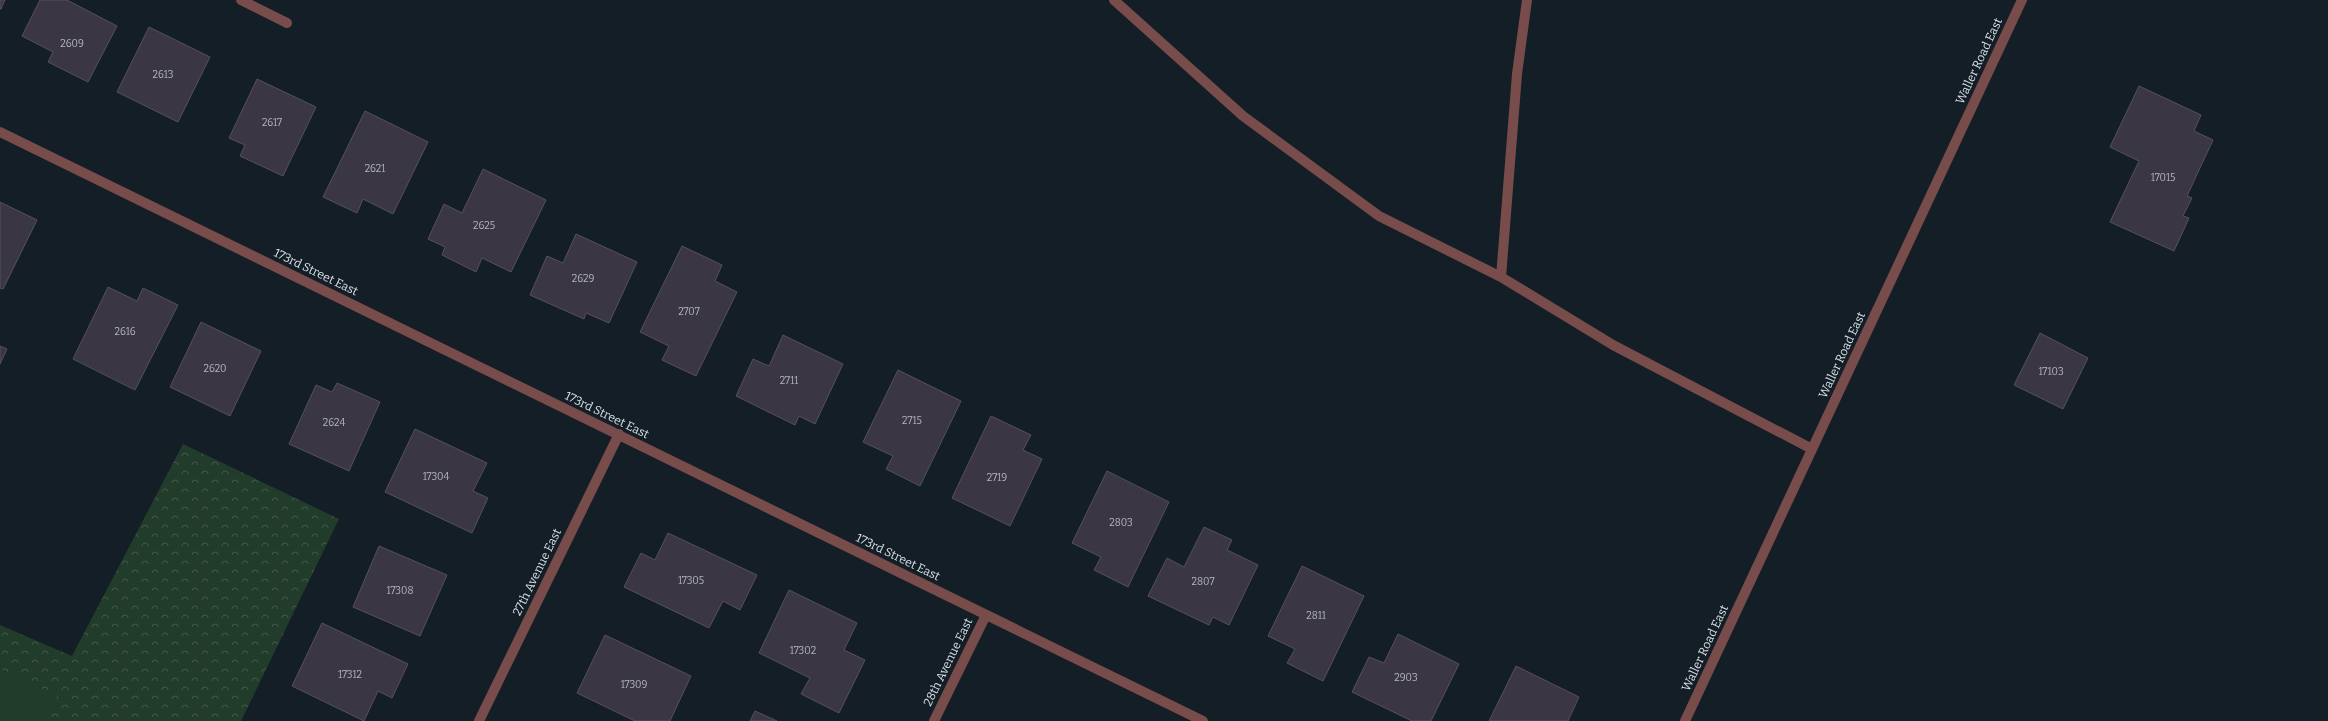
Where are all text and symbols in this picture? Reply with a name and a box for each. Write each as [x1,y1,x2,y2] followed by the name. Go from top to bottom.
[1953,15,2005,106] street label: Waller Road East
[60,38,84,50] house number: 2609
[153,69,174,81] house number: 2613
[262,117,282,129] house number: 2617
[365,163,385,175] house number: 2621
[2151,172,2175,184] house number: 17015
[473,220,495,232] house number: 2625
[272,246,361,299] street label: 173rd Street East
[572,273,594,285] house number: 2629
[678,306,700,318] house number: 2707
[1816,309,1868,400] street label: Waller Road East
[114,326,136,338] house number: 2616
[203,363,227,375] house number: 2620
[2038,366,2064,378] house number: 17103
[780,375,798,387] house number: 2711
[563,389,652,442] street label: 173rd Street East
[902,415,922,427] house number: 2715
[323,417,345,429] house number: 2624
[423,471,450,483] house number: 17304
[987,472,1007,484] house number: 2719
[1109,517,1133,529] house number: 2803
[510,526,564,618] street label: 27th Avenue East
[854,531,943,584] street label: 173rd Street East
[678,575,704,587] house number: 17305
[1192,576,1214,588] house number: 2807
[387,585,413,597] house number: 17308
[1679,602,1731,693] street label: Waller Road East
[1306,610,1326,622] house number: 2811
[921,615,976,708] street label: 28th Avenue East
[790,645,816,657] house number: 17302
[338,669,362,681] house number: 17312
[1394,672,1418,684] house number: 2903
[621,679,648,691] house number: 17309

